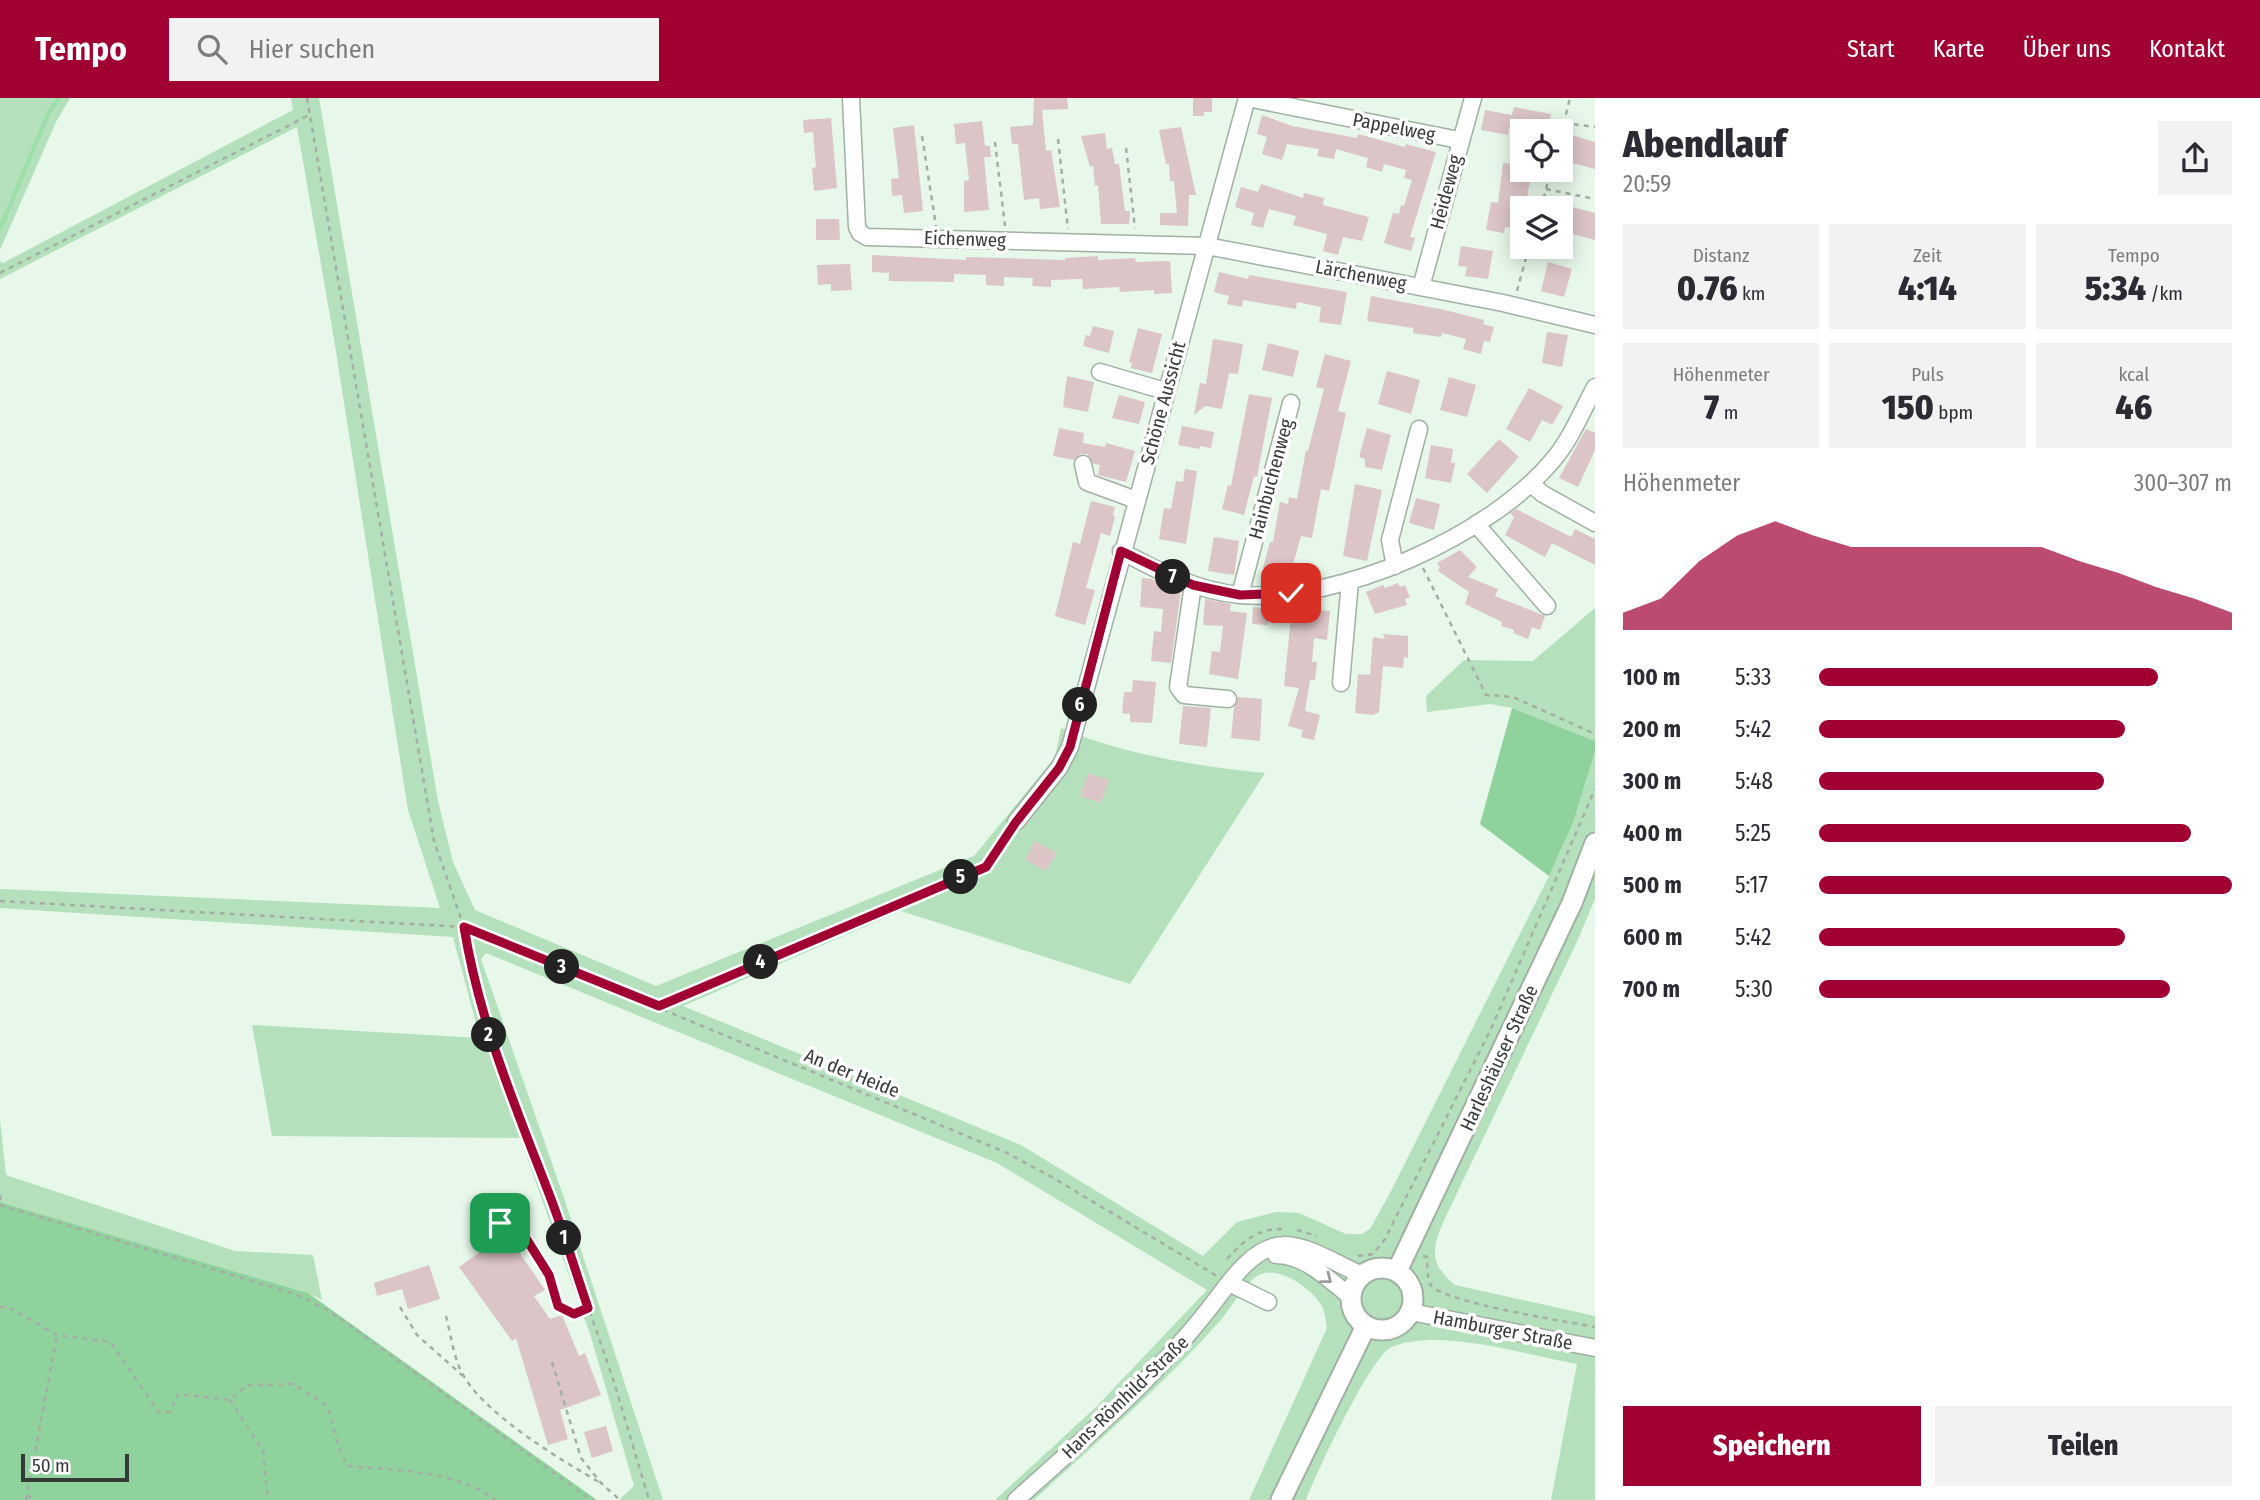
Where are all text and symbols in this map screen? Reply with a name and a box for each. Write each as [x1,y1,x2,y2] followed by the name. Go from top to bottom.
[169,18,659,81] search box
[35,29,127,69] text: Tempo
[193,30,231,68] icon: search
[249,34,375,65] text: Hier suchen
[1847,35,1895,63] text: Start
[1933,35,1985,63] text: Karte
[2023,35,2111,63] text: Über uns
[2149,35,2225,63] text: Kontakt
[1351,108,1437,146] street label: Pappelweg
[1510,119,1573,259] map controls
[1510,119,1573,182] button: locate
[1623,121,1786,167] text: Abendlauf
[2158,121,2232,195] button: share
[1425,152,1467,232] street label: Heideweg
[1623,170,1671,198] text: 20:59
[1510,196,1573,259] button: layers
[924,226,1006,252] street label: Eichenweg
[1693,244,1750,267] text: Distanz
[1913,244,1942,267] text: Zeit
[2108,244,2160,267] text: Tempo
[1314,255,1408,295] street label: Lärchenweg
[1677,267,1738,309] text: 0.76
[1898,267,1957,309] text: 4:14
[2085,267,2146,309] text: 5:34
[1738,282,1765,305] text: km
[2146,282,2183,305] text: /km
[1136,338,1191,467] street label: Schöne Aussicht
[1673,363,1770,386] text: Höhenmeter
[1911,363,1944,386] text: Puls
[2118,363,2149,386] text: kcal
[1704,386,1719,428] text: 7
[1882,386,1934,428] text: 150
[2115,386,2152,428] text: 46
[1719,401,1738,424] text: m
[1934,401,1973,424] text: bpm
[1244,416,1298,542] street label: Hainbuchenweg
[1623,469,1740,497] text: Höhenmeter
[2134,469,2232,497] text: 300–307 m
[1156,560,1190,594] pin: 7
[1261,563,1321,623] pin
[1168,565,1177,588] text: 7
[1272,574,1310,612] icon: check
[1623,663,1680,691] text: 100 m
[1735,663,1771,691] text: 5:33
[1062,688,1098,722] pin: 6
[1075,693,1084,716] text: 6
[1623,715,1681,743] text: 200 m
[1735,715,1771,743] text: 5:42
[1623,767,1681,795] text: 300 m
[1735,767,1773,795] text: 5:48
[1623,819,1682,847] text: 400 m
[1735,819,1771,847] text: 5:25
[944,860,978,894] pin: 5
[956,865,965,888] text: 5
[1623,871,1682,899] text: 500 m
[1735,871,1768,899] text: 5:17
[1623,923,1682,951] text: 600 m
[1735,923,1771,951] text: 5:42
[744,944,778,980] pin: 4
[544,950,580,984] pin: 3
[756,950,765,973] text: 4
[557,955,566,978] text: 3
[1623,975,1680,1003] text: 700 m
[1735,975,1773,1003] text: 5:30
[1455,981,1543,1135] street label: Harleshäuser Straße
[472,1018,506,1052] pin: 2
[484,1023,493,1046] text: 2
[801,1044,903,1102] street label: An der Heide
[470,1193,530,1253] pin
[481,1204,519,1242] icon: arrive
[546,1220,582,1256] pin: 1
[559,1226,568,1249] text: 1
[1320,1270,1332,1283] one-way arrow
[1431,1305,1575,1355] street label: Hamburger Straße
[1057,1331,1193,1463] street label: Hans-Römhild-Straße
[1623,1406,1921,1486] button: Speichern
[1935,1406,2232,1486] button: Teilen
[21,1451,130,1483] scale bar
[32,1454,70,1477] text: 50 m

